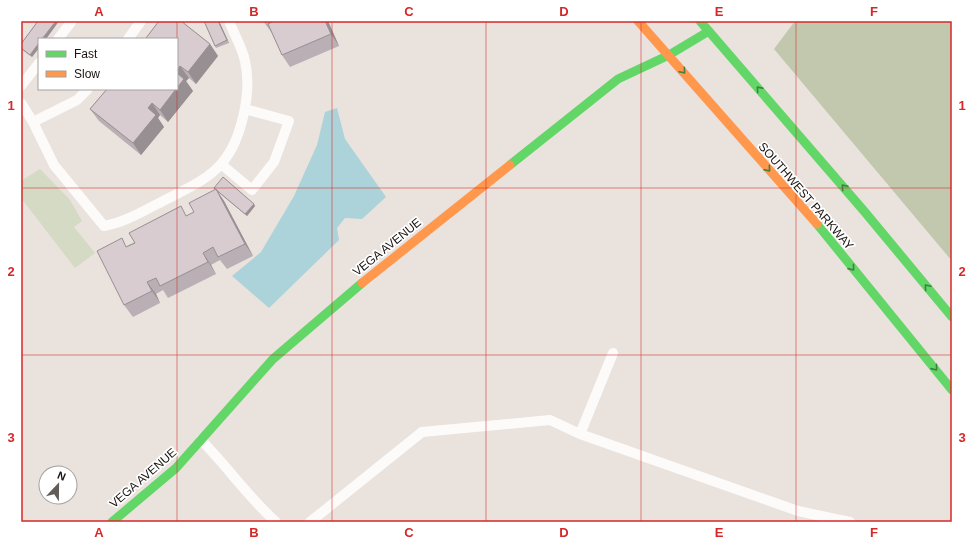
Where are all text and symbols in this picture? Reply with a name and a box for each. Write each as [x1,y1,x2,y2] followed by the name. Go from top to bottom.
[94,4,104,19] text: A
[249,4,259,19] text: B
[404,4,414,19] text: C
[559,4,569,19] text: D
[715,4,724,19] text: E
[870,4,878,19] text: F
[38,38,178,90] legend
[74,47,98,61] text: Fast
[678,66,685,74] one-way arrow
[74,67,100,81] text: Slow
[756,86,763,93] one-way arrow
[7,98,15,113] text: 1
[958,98,966,113] text: 1
[756,139,856,253] street label: SOUTHWEST PARKWAY
[764,164,771,172] one-way arrow
[841,184,848,192] one-way arrow
[350,215,424,279] street label: VEGA AVENUE
[848,263,855,270] one-way arrow
[7,264,15,279] text: 2
[958,264,966,279] text: 2
[925,284,932,291] one-way arrow
[930,364,937,371] one-way arrow
[7,430,15,445] text: 3
[958,430,966,445] text: 3
[107,445,179,511] street label: VEGA AVENUE
[38,465,78,505] north arrow
[56,469,68,483] text: N
[94,525,104,540] text: A
[249,525,259,540] text: B
[404,525,414,540] text: C
[559,525,569,540] text: D
[715,525,724,540] text: E
[870,525,878,540] text: F

